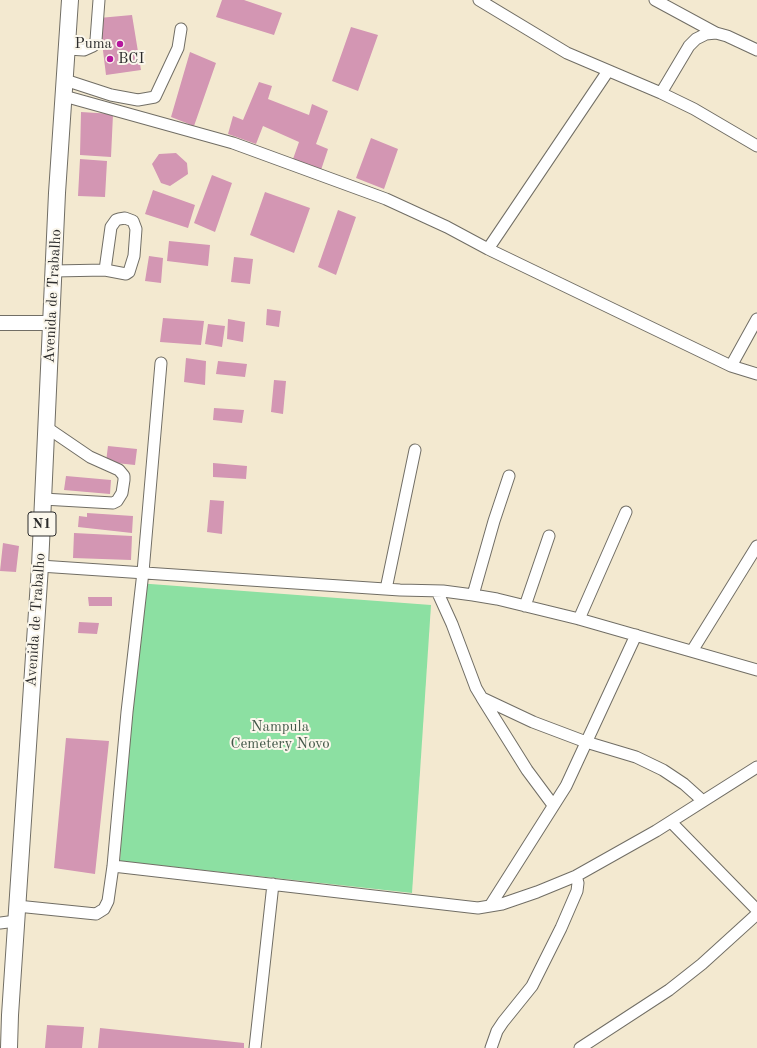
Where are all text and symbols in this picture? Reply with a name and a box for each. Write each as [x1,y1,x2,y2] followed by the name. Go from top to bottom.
[74,35,112,53] place label: Puma
[115,39,125,49] marker: Puma
[118,50,144,68] place label: BCI
[105,54,115,64] marker: BCI
[41,229,65,363] street label: Avenida de Trabalho
[28,512,56,536] road number: N1
[22,552,50,688] street label: Avenida de Trabalho
[230,718,330,753] park label: Nampula Cemetery Novo

